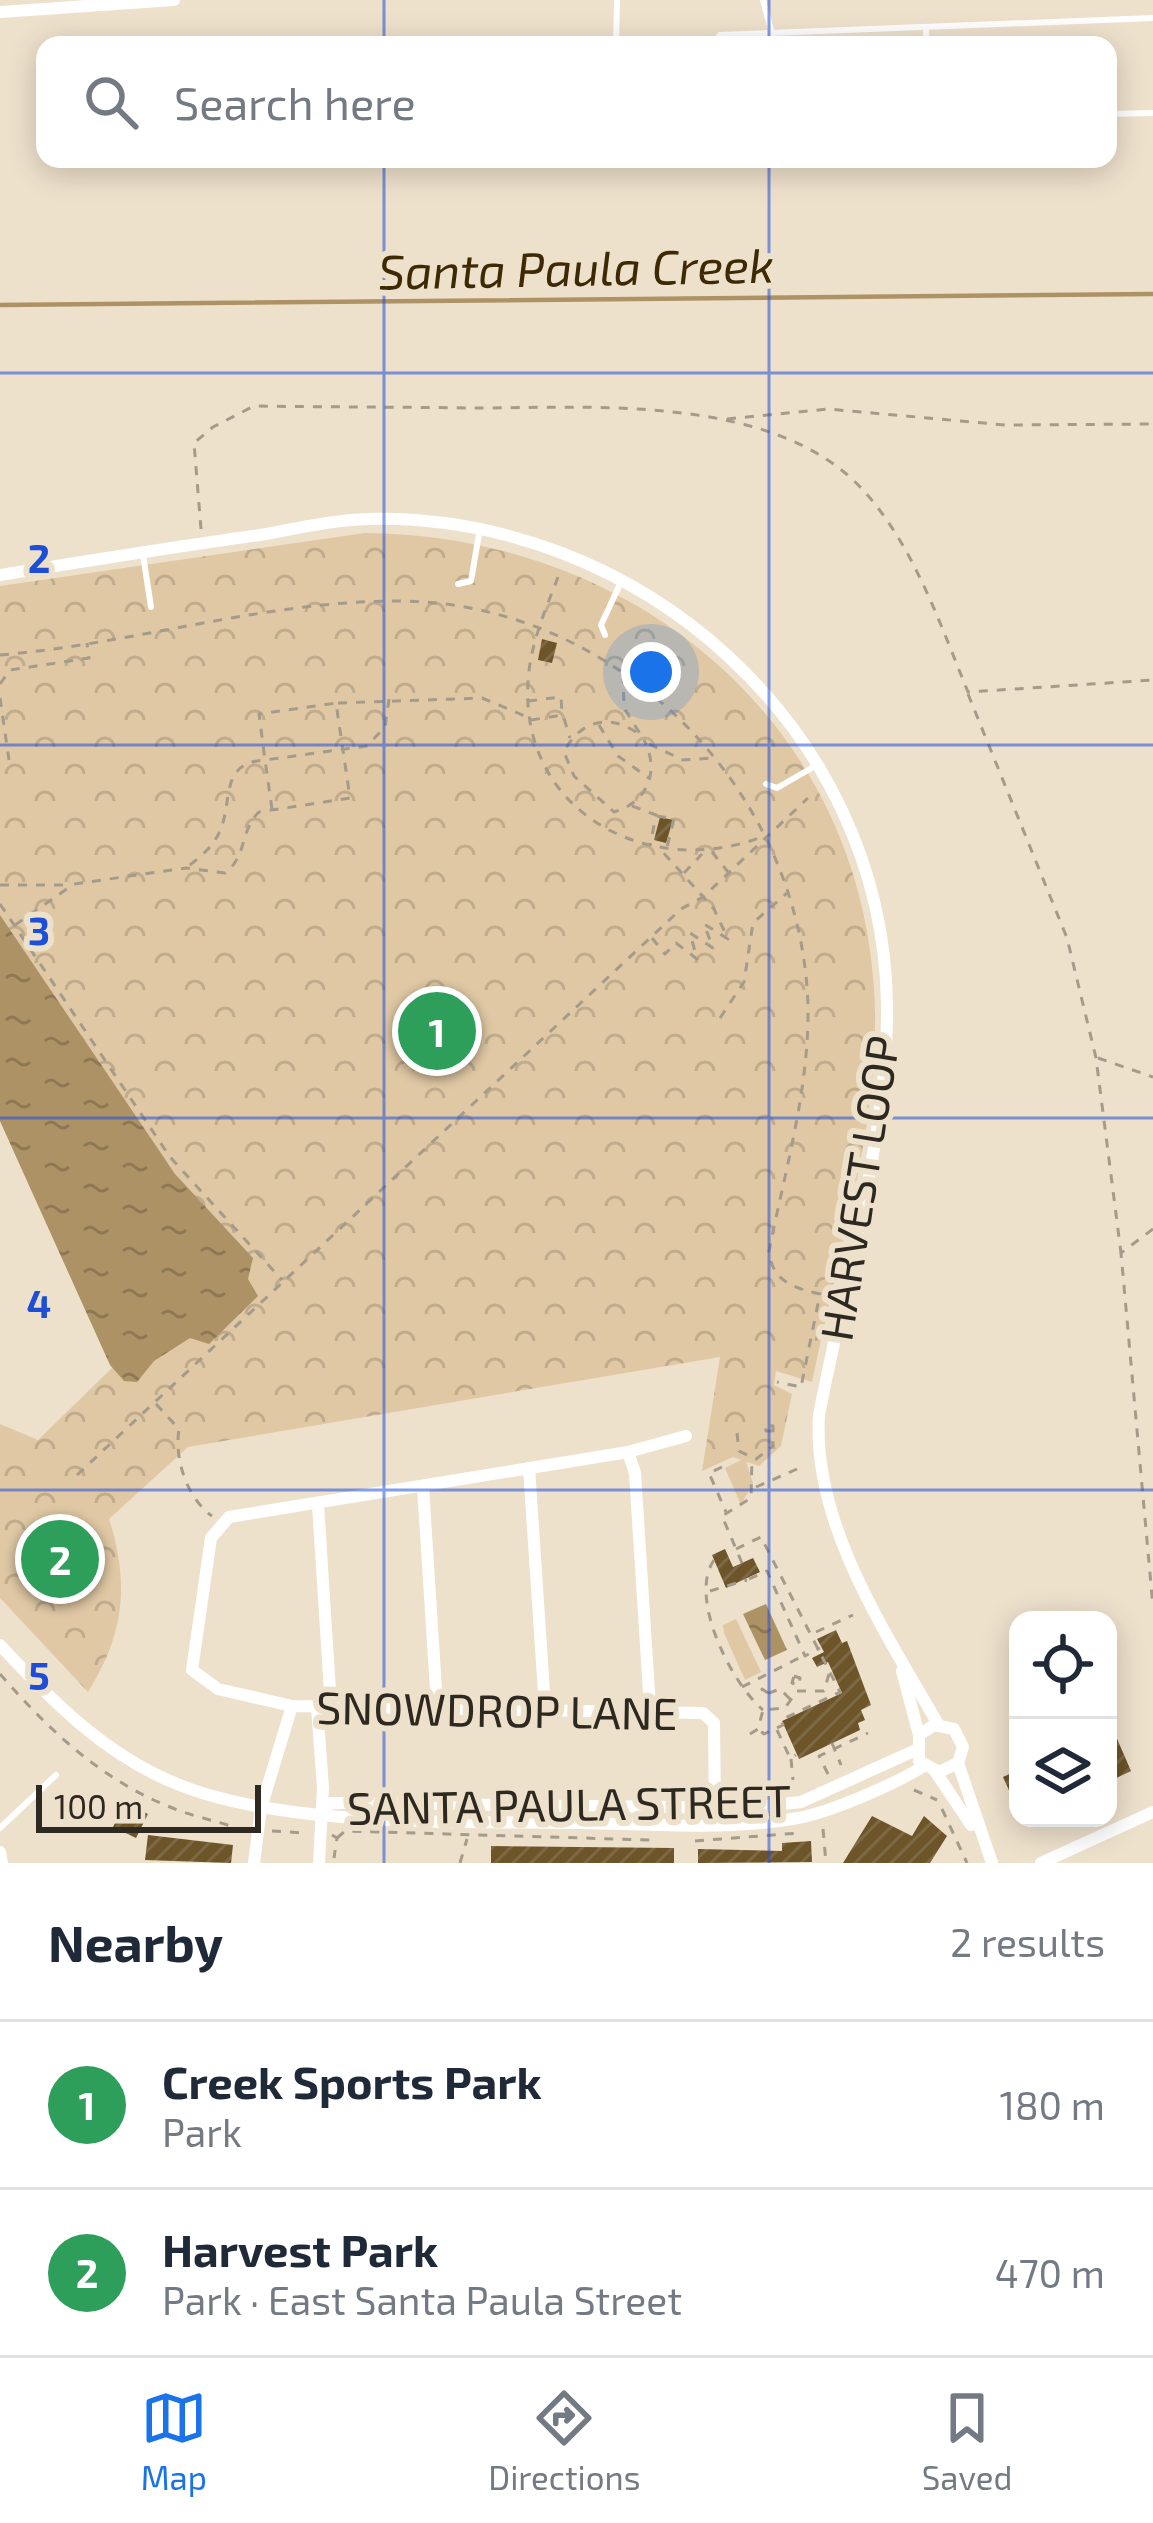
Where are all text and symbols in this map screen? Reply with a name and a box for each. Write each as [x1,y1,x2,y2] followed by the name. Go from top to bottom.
[36,36,1117,168] search box
[78,69,144,135] icon: search
[174,75,416,129] text: Search here
[378,235,774,299] water label: Santa Paula Creek
[28,534,50,581] text: 2
[621,642,681,702] your location
[28,906,50,953] text: 3
[398,986,476,1076] pin: 1
[807,1032,909,1344] street label: HARVEST LOOP
[27,1279,51,1326] text: 4
[21,1514,99,1604] pin: 2
[1009,1611,1117,1827] map controls
[1009,1611,1117,1719] button: locate
[28,1651,50,1698] text: 5
[316,1679,678,1739] street label: SNOWDROP LANE
[1009,1719,1117,1827] button: layers
[347,1772,791,1834] street label: SANTA PAULA STREET
[36,1779,261,1832] scale bar
[54,1786,143,1826] text: 100 m
[48,1911,223,1972] text: Nearby
[950,1918,1105,1965] text: 2 results
[162,2054,542,2108] text: Creek Sports Park
[79,2081,95,2128] text: 1
[999,2081,1105,2128] text: 180 m
[162,2108,242,2155] text: Park
[162,2222,438,2276] text: Harvest Park
[76,2249,98,2296] text: 2
[995,2249,1105,2296] text: 470 m
[162,2276,682,2323] text: Park · East Santa Paula Street
[141,2385,207,2497] tab: Map
[488,2385,640,2497] tab: Directions
[922,2385,1012,2497] tab: Saved

